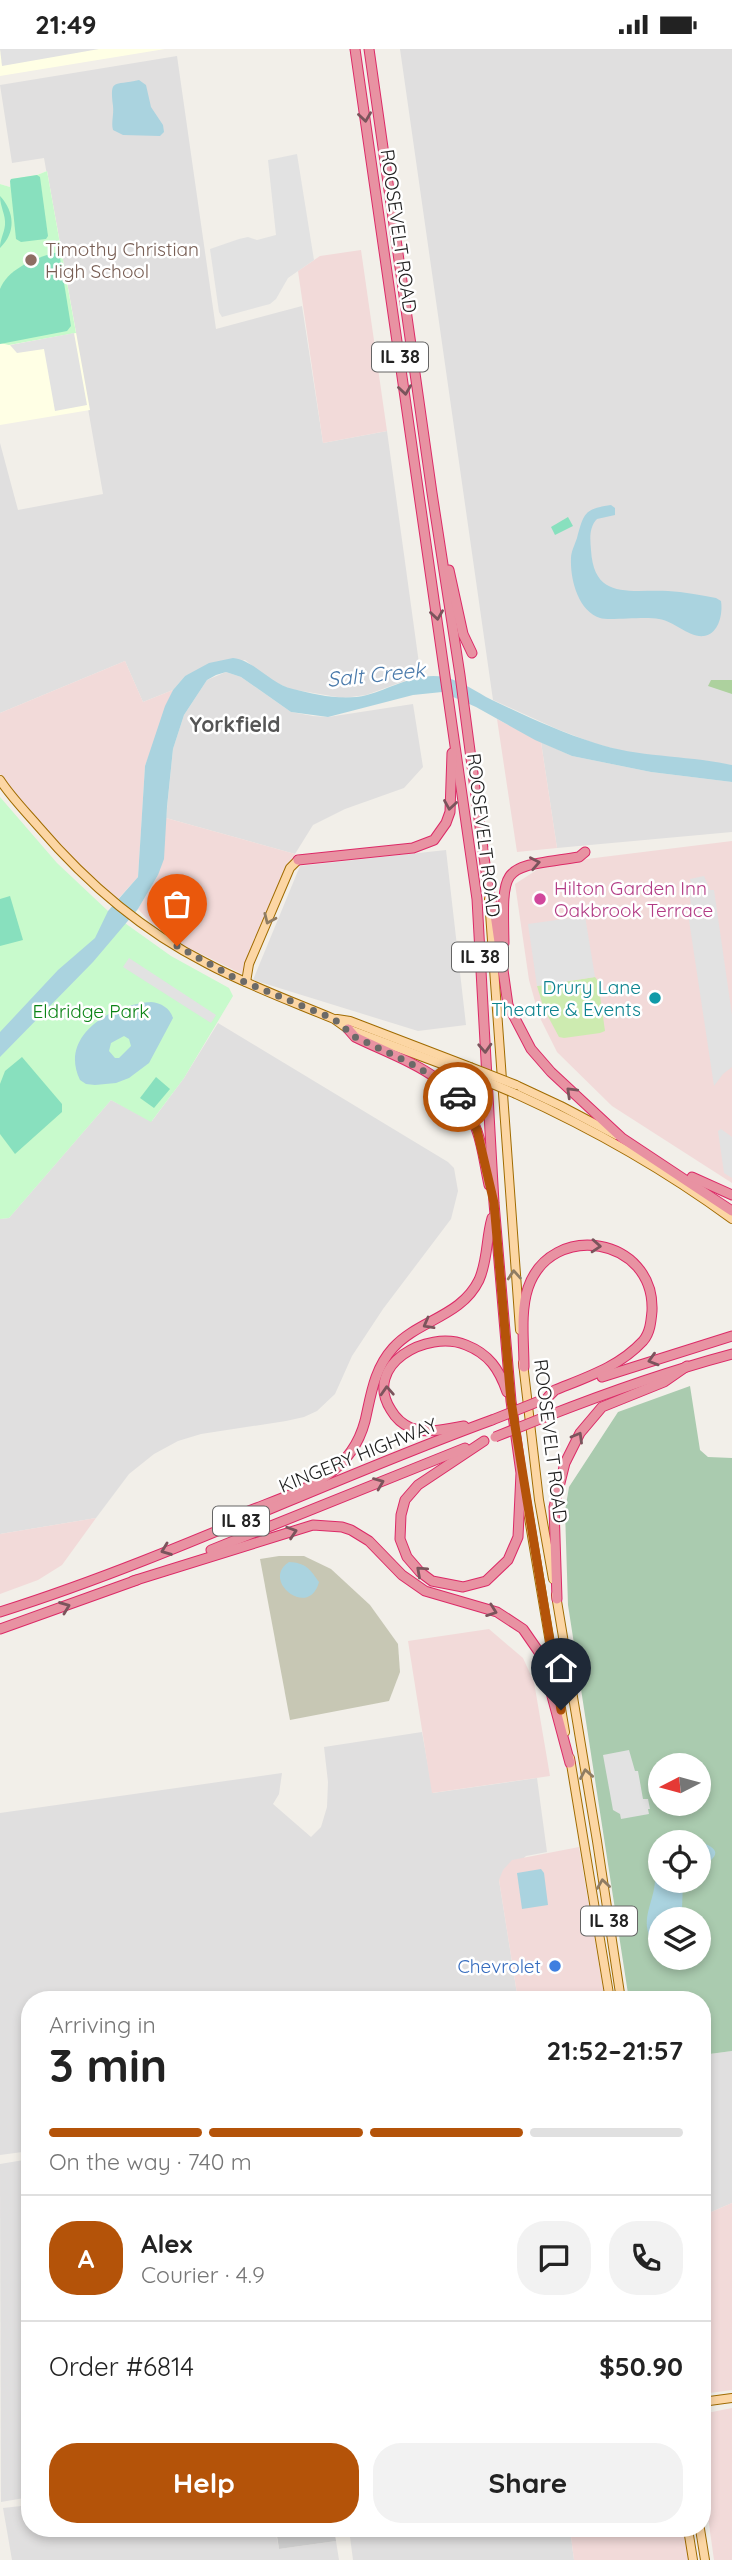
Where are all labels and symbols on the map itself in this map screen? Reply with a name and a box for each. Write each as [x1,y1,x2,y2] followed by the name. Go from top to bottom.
[357,111,372,122] one-way arrow
[376,148,422,314] street label: ROOSEVELT ROAD
[45,237,199,283] place label: Timothy Christian High School
[23,252,39,268] marker: Timothy Christian High School
[372,343,428,371] road number: IL 38
[397,384,412,396] one-way arrow
[430,609,445,621] one-way arrow
[326,656,428,692] water label: Salt Creek
[190,711,281,737] district label: Yorkfield
[462,752,506,918] street label: ROOSEVELT ROAD
[443,799,458,811] one-way arrow
[529,856,541,871] one-way arrow
[147,874,207,946] pin
[554,876,713,922] place label: Hilton Garden Inn Oakbrook Terrace
[532,891,548,907] marker: Hilton Garden Inn Oakbrook Terrace
[263,912,277,925] one-way arrow
[452,943,508,972] road number: IL 38
[491,975,641,1021] place label: Drury Lane Theatre & Events
[647,990,663,1006] marker: Drury Lane Theatre & Events
[32,999,150,1023] park label: Eldridge Park
[478,1043,493,1054] one-way arrow
[423,1062,493,1132] courier
[567,1087,580,1100] one-way arrow
[591,1238,602,1253] one-way arrow
[507,1269,522,1280] one-way arrow
[423,1316,435,1329] one-way arrow
[647,1351,659,1366] one-way arrow
[529,1358,573,1524] street label: ROOSEVELT ROAD
[379,1385,394,1396] one-way arrow
[275,1412,441,1498] street label: KINGERY HIGHWAY
[570,1432,583,1445] one-way arrow
[372,1477,384,1491] one-way arrow
[213,1506,269,1535] road number: IL 83
[285,1526,298,1540] one-way arrow
[161,1542,173,1556] one-way arrow
[416,1567,429,1579] one-way arrow
[58,1601,70,1615] one-way arrow
[486,1603,498,1617] one-way arrow
[531,1638,591,1710] pin
[648,1753,710,1817] north arrow
[579,1768,594,1780] one-way arrow
[596,1878,611,1890] one-way arrow
[581,1907,637,1935] road number: IL 38
[457,1954,541,1978] place label: Chevrolet
[547,1958,563,1974] marker: Chevrolet

